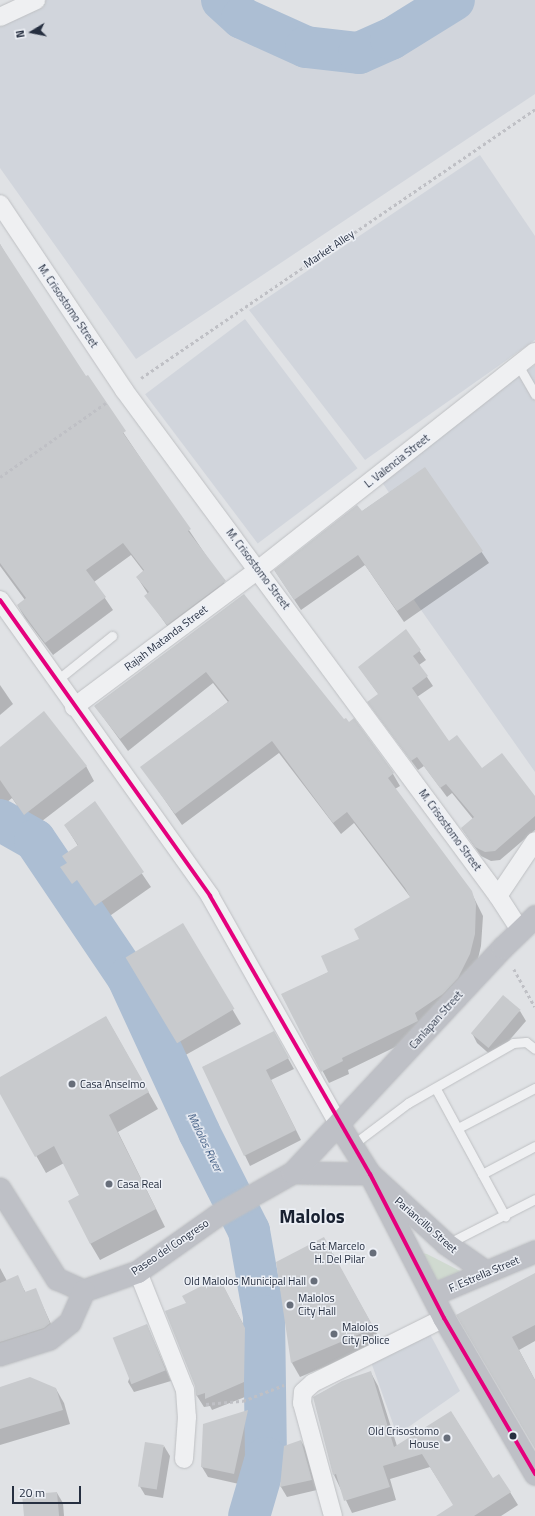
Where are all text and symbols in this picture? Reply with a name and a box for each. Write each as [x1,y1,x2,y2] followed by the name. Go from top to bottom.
[12,12,52,52] north arrow
[12,29,29,39] text: N
[301,227,357,271] street label: Market Alley
[35,262,101,350] street label: M. Crisostomo Street
[362,431,432,491] street label: L. Valencia Street
[223,526,293,612] street label: M. Crisostomo Street
[122,602,210,674] street label: Rajah Matanda Street
[416,787,484,873] street label: M. Crisostomo Street
[407,988,465,1052] street label: Canlapan Street
[80,1077,145,1091] place label: Casa Anselmo
[67,1079,77,1089] marker: Casa Anselmo
[185,1110,225,1174] water label: Malolos River
[117,1177,162,1191] place label: Casa Real
[104,1179,114,1189] marker: Casa Real
[392,1194,460,1256] street label: Pariancillo Street
[279,1205,345,1227] district label: Malolos
[129,1216,211,1278] street label: Paseo del Congreso
[309,1240,365,1266] place label: Gat Marcelo H. Del Pilar
[368,1248,378,1258] marker: Gat Marcelo H. Del Pilar
[447,1253,521,1295] street label: F. Estrella Street
[184,1274,306,1288] place label: Old Malolos Municipal Hall
[309,1276,319,1286] marker: Old Malolos Municipal Hall
[298,1292,336,1318] place label: Malolos City Hall
[285,1300,295,1310] marker: Malolos City Hall
[342,1321,390,1347] place label: Malolos City Police
[329,1329,339,1339] marker: Malolos City Police
[368,1425,439,1451] place label: Old Crisostomo House
[508,1431,518,1441] unlabelled marker
[442,1433,452,1443] marker: Old Crisostomo House
[14,1478,83,1504] scale bar
[19,1483,45,1502] text: 20 m

